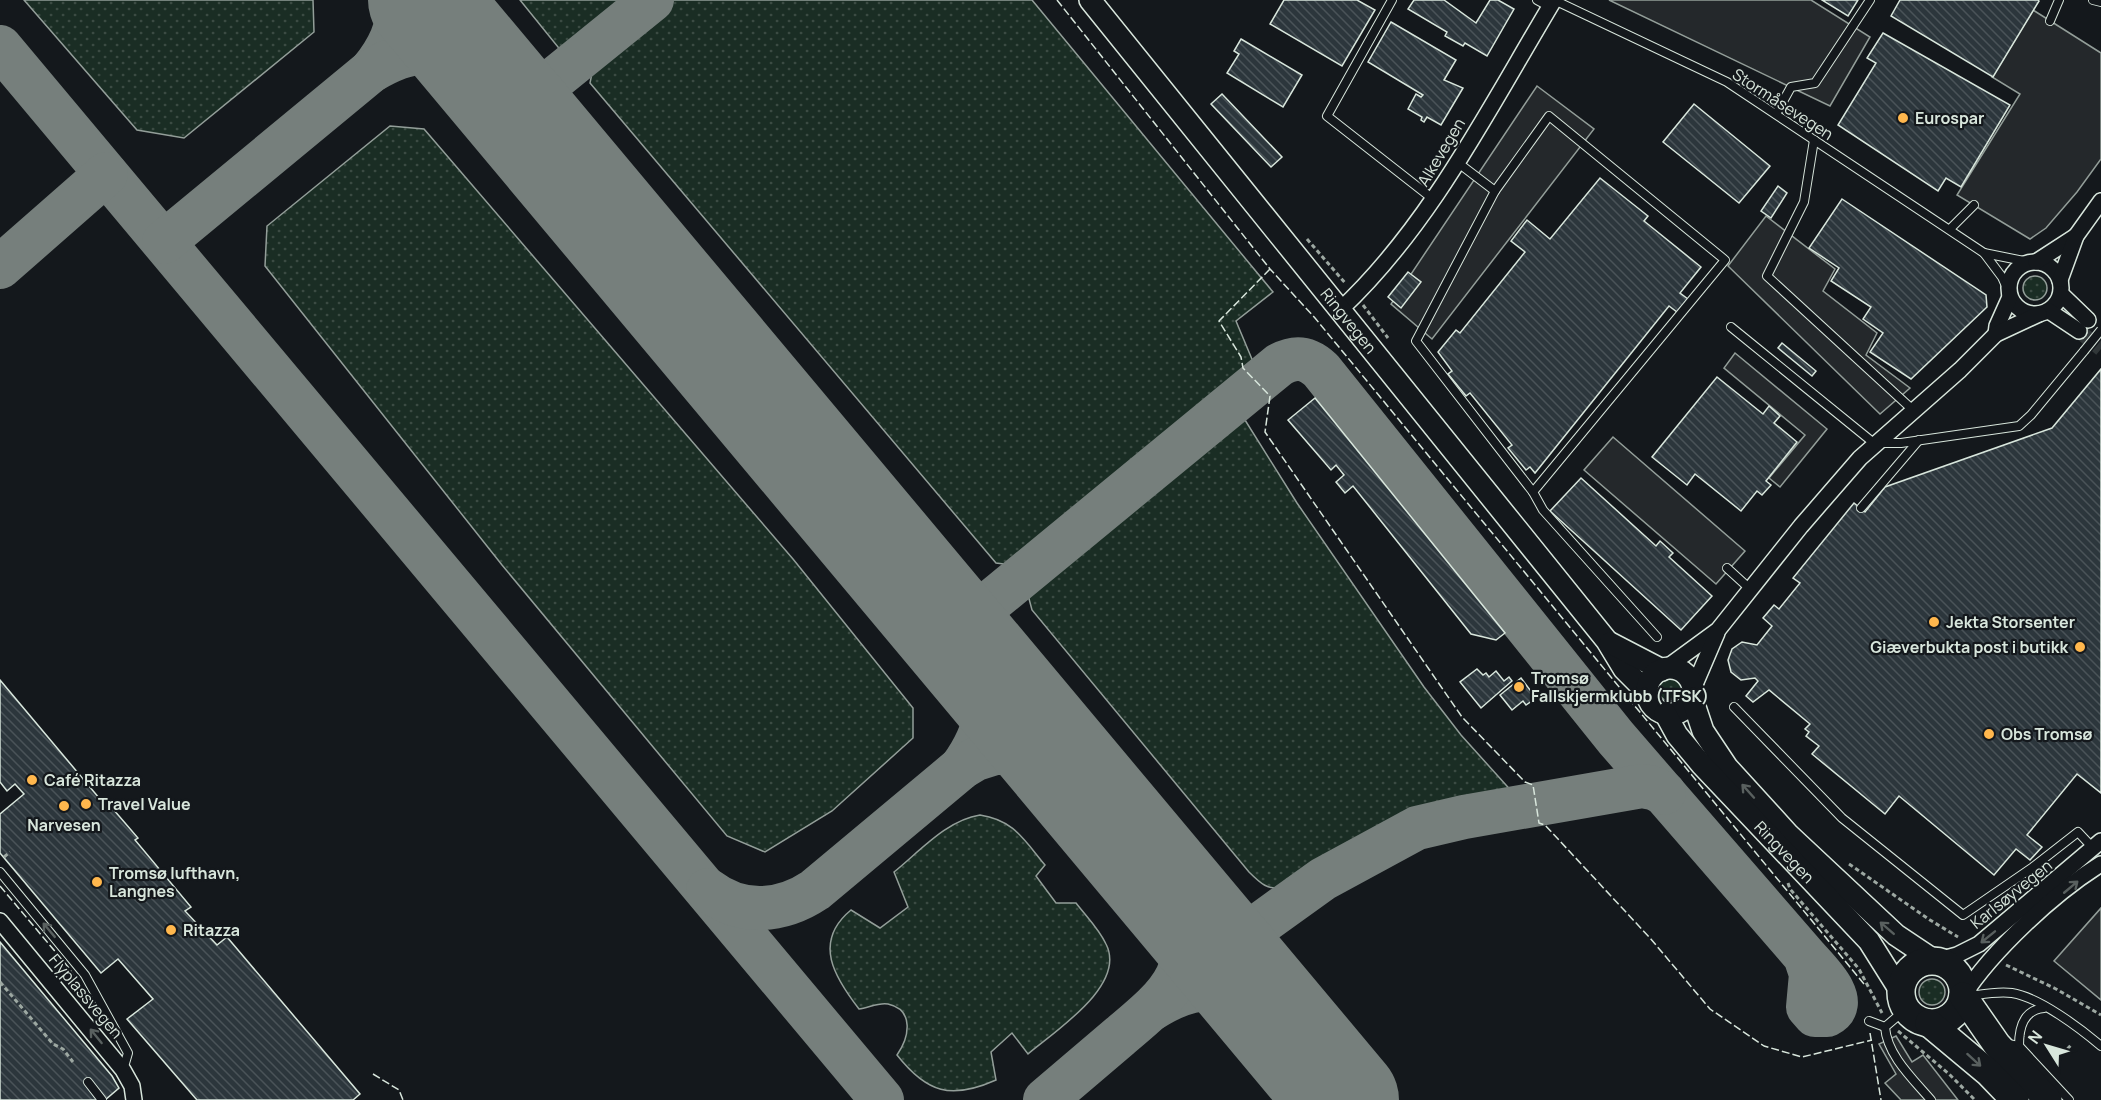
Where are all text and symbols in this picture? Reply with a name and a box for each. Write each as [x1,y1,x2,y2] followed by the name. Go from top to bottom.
[1728,63,1838,145] street label: Stormåsevegen
[1915,107,1984,129] place label: Eurospar
[1896,111,1910,125] marker: Eurospar
[1412,114,1470,190] street label: Alkevegen
[1316,283,1382,358] street label: Ringvegen
[1946,611,2075,633] place label: Jekta Storsenter
[1927,615,1941,629] marker: Jekta Storsenter
[1870,636,2068,658] place label: Giæverbukta post i butikk
[2073,640,2087,654] marker: Giæverbukta post i butikk
[1531,667,1709,707] place label: Tromsø Fallskjermklubb (TFSK)
[1512,680,1526,694] marker: Tromsø Fallskjermklubb (TFSK)
[2001,723,2093,745] place label: Obs Tromsø
[1982,727,1996,741] marker: Obs Tromsø
[44,769,141,791] place label: Café Ritazza
[25,773,39,787] marker: Café Ritazza
[1741,783,1756,798] one-way arrow
[98,793,191,815] place label: Travel Value
[79,797,93,811] marker: Travel Value
[57,799,71,813] marker: Narvesen
[27,814,101,836] place label: Narvesen
[1750,816,1819,888] street label: Ringvegen
[1966,854,2056,934] street label: Karlsøyvegen
[109,862,240,902] place label: Tromsø lufthavn, Langnes
[90,875,104,889] marker: Tromsø lufthavn, Langnes
[2063,880,2078,894] one-way arrow
[183,919,240,941] place label: Ritazza
[1879,921,1895,934] one-way arrow
[42,923,56,938] one-way arrow
[164,923,178,937] marker: Ritazza
[1980,930,1996,943] one-way arrow
[44,949,128,1043] street label: Flyplassvegen
[2017,1016,2077,1076] north arrow
[2023,1026,2047,1048] text: N
[90,1028,103,1044] one-way arrow
[1966,1053,1981,1067] one-way arrow

